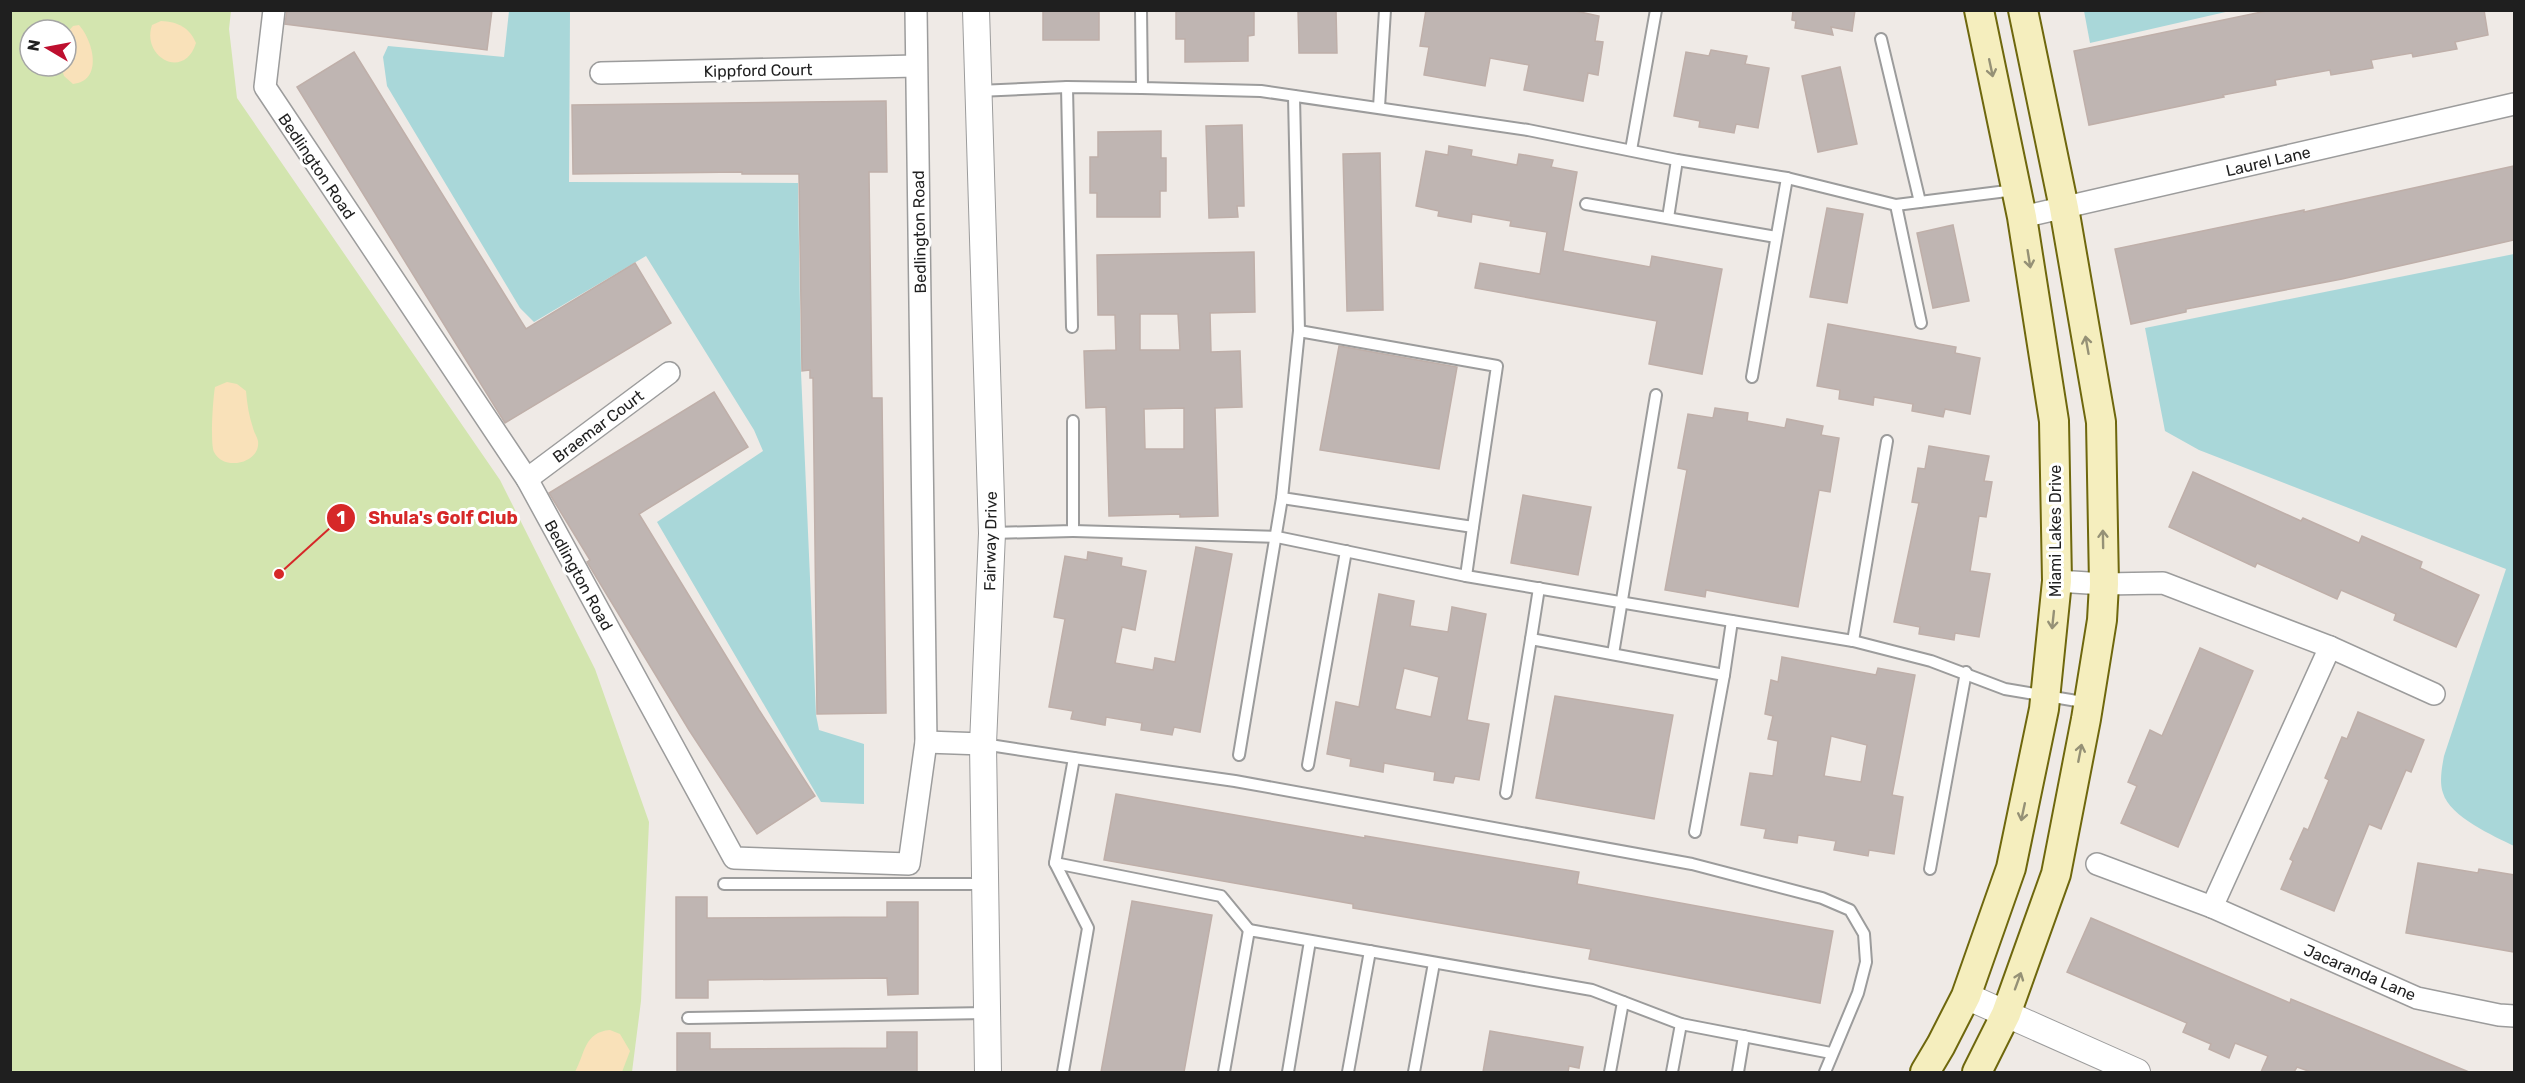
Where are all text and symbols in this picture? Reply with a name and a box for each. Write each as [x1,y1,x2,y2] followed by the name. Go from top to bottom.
[18,18,78,78] north arrow
[23,38,44,53] text: N
[1985,58,1997,77] one-way arrow
[703,60,813,81] street label: Kippford Court
[274,110,359,223] street label: Bedlington Road
[2224,142,2313,180] street label: Laurel Lane
[909,170,930,294] street label: Bedlington Road
[2023,249,2034,268] one-way arrow
[2082,335,2093,355] one-way arrow
[549,386,648,467] street label: Braemar Court
[2046,465,2065,597] street label: Miami Lakes Drive
[980,491,1001,591] street label: Fairway Drive
[326,500,530,536] callout: Shula's Golf Club
[337,507,345,529] text: 1
[368,507,518,529] text: Shula's Golf Club
[540,517,617,634] street label: Bedlington Road
[2097,529,2109,549] one-way arrow
[2047,609,2058,629] one-way arrow
[2075,743,2086,763] one-way arrow
[2017,802,2028,821] one-way arrow
[2301,940,2419,1005] street label: Jacaranda Lane
[2014,972,2025,991] one-way arrow

